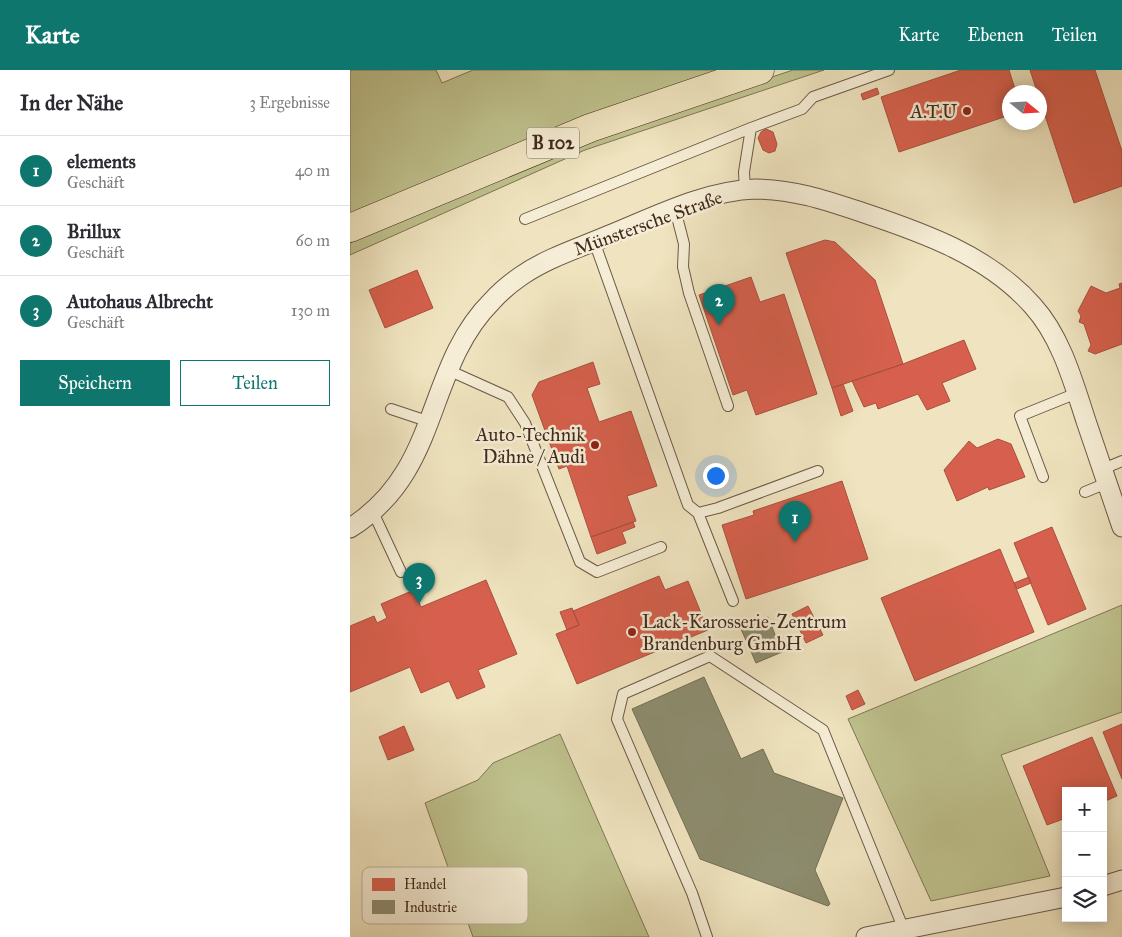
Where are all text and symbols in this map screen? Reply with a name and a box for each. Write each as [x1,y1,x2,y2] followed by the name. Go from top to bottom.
[25,20,80,50] text: Karte
[899,24,940,46] text: Karte
[968,24,1024,46] text: Ebenen
[1052,24,1097,46] text: Teilen
[1002,85,1047,130] north arrow
[20,90,123,116] text: In der Nähe
[249,93,330,112] text: 3 Ergebnisse
[909,100,957,123] place label: A.T.U
[961,105,973,117] marker: A.T.U
[527,128,579,158] road number: B 102
[67,150,136,173] text: elements
[33,161,39,180] text: 1
[295,161,330,180] text: 40 m
[67,173,125,192] text: Geschäft
[571,185,726,261] street label: Münstersche Straße
[67,220,121,243] text: Brillux
[32,231,40,250] text: 2
[296,231,330,250] text: 60 m
[67,243,125,262] text: Geschäft
[703,284,735,325] pin: 2
[67,290,213,313] text: Autohaus Albrecht
[33,301,39,320] text: 3
[291,301,330,320] text: 130 m
[67,313,125,332] text: Geschäft
[20,360,170,406] button: Speichern
[180,360,330,406] button: Teilen
[475,423,585,468] place label: Auto-Technik Dähne / Audi
[589,439,601,451] marker: Auto-Technik Dähne / Audi
[703,463,729,489] your location
[779,501,811,542] pin: 1
[403,563,435,604] pin: 3
[642,610,847,656] place label: Lack-Karosserie-Zentrum Brandenburg GmbH
[626,626,638,638] marker: Lack-Karosserie-Zentrum Brandenburg GmbH
[1062,787,1107,922] map controls
[1062,787,1107,832] button: +
[1062,832,1107,877] button: −
[362,867,528,924] legend
[404,876,446,893] text: Handel
[1062,877,1107,922] button: layers
[404,899,457,916] text: Industrie

